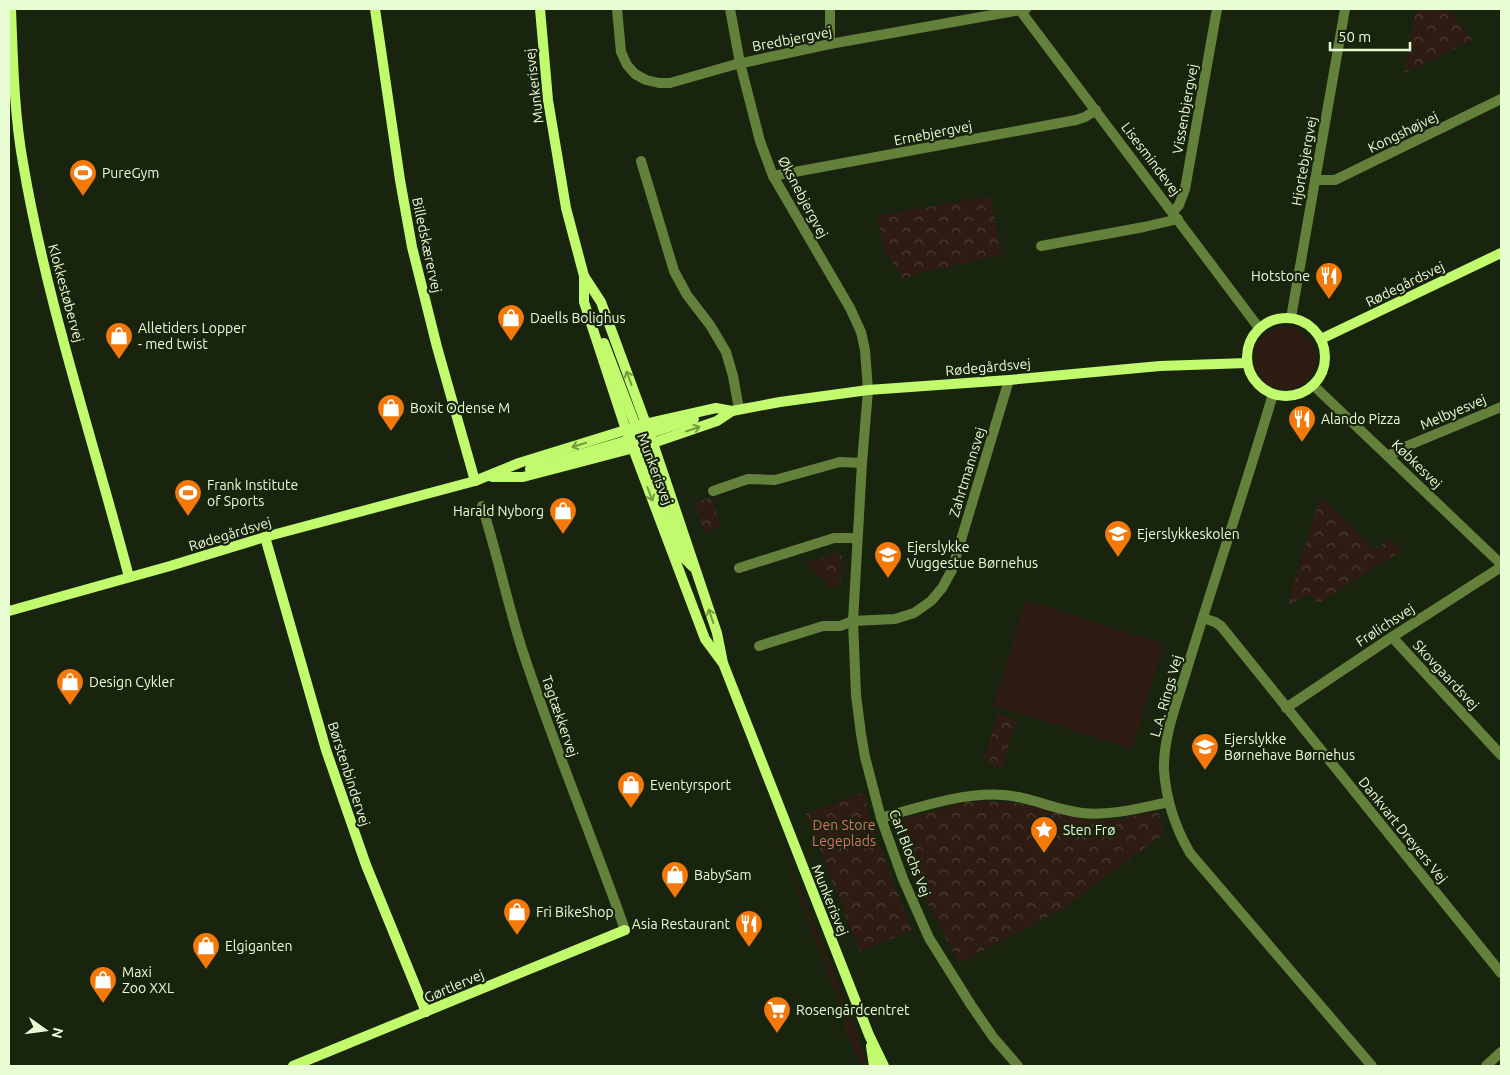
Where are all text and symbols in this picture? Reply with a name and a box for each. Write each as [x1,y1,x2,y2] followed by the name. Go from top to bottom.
[1330,20,1410,52] scale bar
[751,23,833,55] street label: Bredbjergvej
[1338,28,1371,45] text: 50 m
[521,48,547,124] street label: Munkerisvej
[1169,63,1201,155] street label: Vissenbjergvej
[1365,108,1441,156] street label: Kongshøjvej
[1288,115,1320,207] street label: Hjortebjergvej
[892,118,974,148] street label: Ernebjergvej
[1118,119,1184,199] street label: Lisesmindevej
[775,153,831,241] street label: Øksnebjergvej
[68,158,98,197] sports icon: PureGym
[102,165,159,181] place label: PureGym
[409,196,445,294] street label: Billedskærervej
[45,242,87,344] street label: Klokkestøbervej
[1363,258,1447,310] street label: Rødegårdsvej
[1314,261,1344,300] restaurant icon: Hotstone
[1251,268,1310,284] place label: Hotstone
[496,303,526,342] shop icon: Daells Bolighus
[530,310,626,326] place label: Daells Bolighus
[138,320,247,352] place label: Alletiders Lopper - med twist
[104,321,134,360] shop icon: Alletiders Lopper - med twist
[945,355,1031,379] street label: Rødegårdsvej
[624,371,633,386] one-way arrow
[1418,391,1488,433] street label: Melbyesvej
[376,393,406,432] shop icon: Boxit Odense M
[410,400,510,416] place label: Boxit Odense M
[1287,404,1317,443] restaurant icon: Alando Pizza
[1321,411,1400,427] place label: Alando Pizza
[685,424,701,433] one-way arrow
[946,425,988,519] street label: Zahrtmannsvej
[634,431,676,507] street label: Munkerisvej
[1389,436,1445,492] street label: Købkesvej
[571,440,587,450] one-way arrow
[207,477,298,509] place label: Frank Institute of Sports
[173,478,203,517] sports icon: Frank Institute of Sports
[646,486,655,501] one-way arrow
[548,496,578,535] shop icon: Harald Nyborg
[453,503,544,519] place label: Harald Nyborg
[187,514,273,554] street label: Rødegårdsvej
[1103,519,1133,558] school or university icon: Ejerslykkeskolen
[1137,526,1240,542] place label: Ejerslykkeskolen
[907,539,1038,571] place label: Ejerslykke Vuggestue Børnehus
[873,540,903,579] school or university icon: Ejerslykke Vuggestue Børnehus
[1353,600,1417,650] street label: Frølichsvej
[706,608,716,624] one-way arrow
[1410,637,1482,713] street label: Skovgaardsvej
[1147,653,1185,739] street label: L.A. Rings Vej
[55,667,85,706] shop icon: Design Cykler
[539,673,581,759] street label: Tagtækkervej
[89,674,175,690] place label: Design Cykler
[325,720,373,828] street label: Børstenbindervej
[1224,731,1355,763] place label: Ejerslykke Børnehave Børnehus
[1190,732,1220,771] school or university icon: Ejerslykke Børnehave Børnehus
[616,770,646,809] shop icon: Eventyrsport
[1355,774,1451,886] street label: Dankvart Dreyers Vej
[650,777,732,793] place label: Eventyrsport
[886,807,934,899] street label: Carl Blochs Vej
[1029,815,1059,854] place icon: Sten Frø
[812,817,876,849] park label: Den Store Legeplads
[1063,822,1115,838] place label: Sten Frø
[660,860,690,899] shop icon: BabySam
[808,862,852,938] street label: Munkerisvej
[694,867,752,883] place label: BabySam
[502,897,532,936] shop icon: Fri BikeShop
[536,904,614,920] place label: Fri BikeShop
[734,909,764,948] restaurant icon: Asia Restaurant
[632,916,730,932] place label: Asia Restaurant
[191,931,221,970] shop icon: Elgiganten
[225,938,292,954] place label: Elgiganten
[122,964,174,996] place label: Maxi Zoo XXL
[88,965,118,1004] shop icon: Maxi Zoo XXL
[422,966,486,1006] street label: Gørtlervej
[762,995,792,1034] supermarket icon: Rosengårdcentret
[796,1002,910,1018] place label: Rosengårdcentret
[20,1005,70,1055] north arrow
[49,1026,67,1040] text: N

